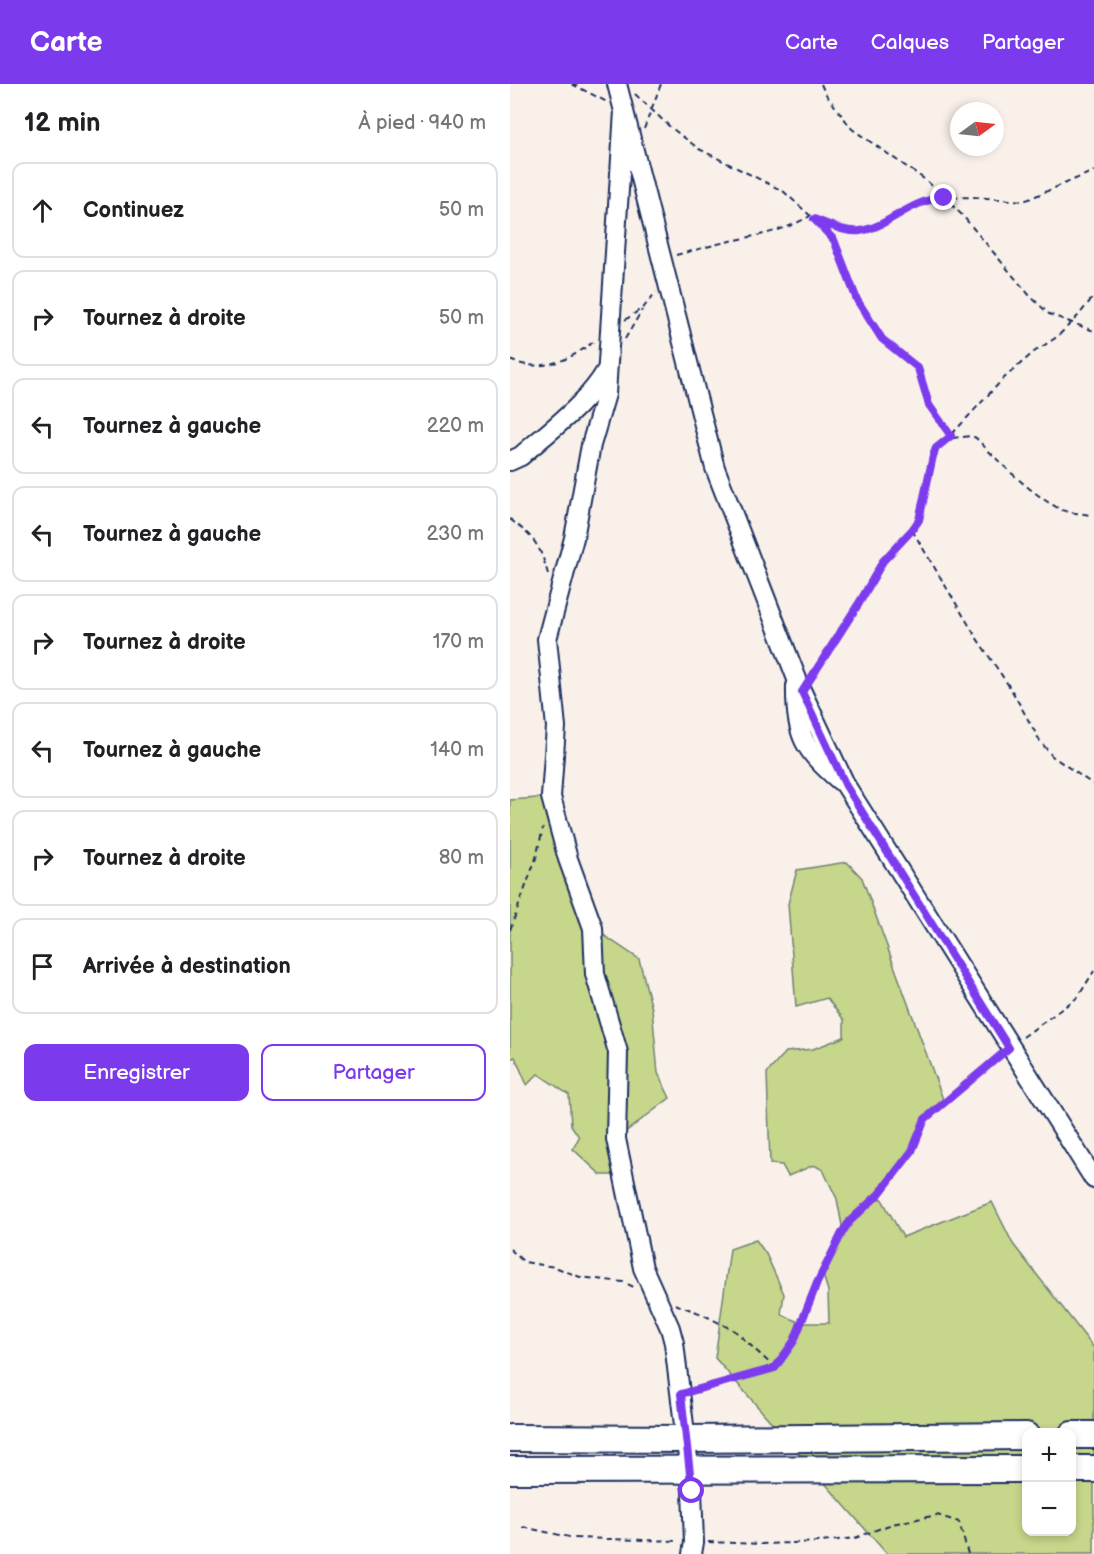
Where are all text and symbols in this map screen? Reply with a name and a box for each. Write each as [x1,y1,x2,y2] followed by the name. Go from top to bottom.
[30,26,103,59] text: Carte
[785,30,838,55] text: Carte
[871,30,949,55] text: Calques
[982,30,1064,55] text: Partager
[950,102,1004,156] north arrow
[24,108,101,139] text: 12 min
[358,111,486,135] text: À pied · 940 m
[930,184,956,210] route end
[26,194,59,227] icon: ahead
[83,197,184,224] text: Continuez
[439,198,484,222] text: 50 m
[26,302,59,335] icon: right
[83,305,246,332] text: Tournez à droite
[439,306,484,330] text: 50 m
[26,410,59,443] icon: left
[83,413,261,440] text: Tournez à gauche
[427,414,484,438] text: 220 m
[26,518,59,551] icon: left
[83,521,261,548] text: Tournez à gauche
[427,522,484,546] text: 230 m
[26,626,59,659] icon: right
[83,629,246,656] text: Tournez à droite
[433,630,484,654] text: 170 m
[26,734,59,767] icon: left
[83,737,261,764] text: Tournez à gauche
[430,738,484,762] text: 140 m
[26,842,59,875] icon: right
[83,845,246,872] text: Tournez à droite
[439,846,484,870] text: 80 m
[26,950,59,983] icon: arrive
[83,953,291,980] text: Arrivée à destination
[24,1044,249,1101] button: Enregistrer
[261,1044,486,1101] button: Partager
[1022,1428,1076,1536] map controls
[1022,1428,1076,1482] button: +
[678,1477,704,1503] route start
[1022,1482,1076,1536] button: −

